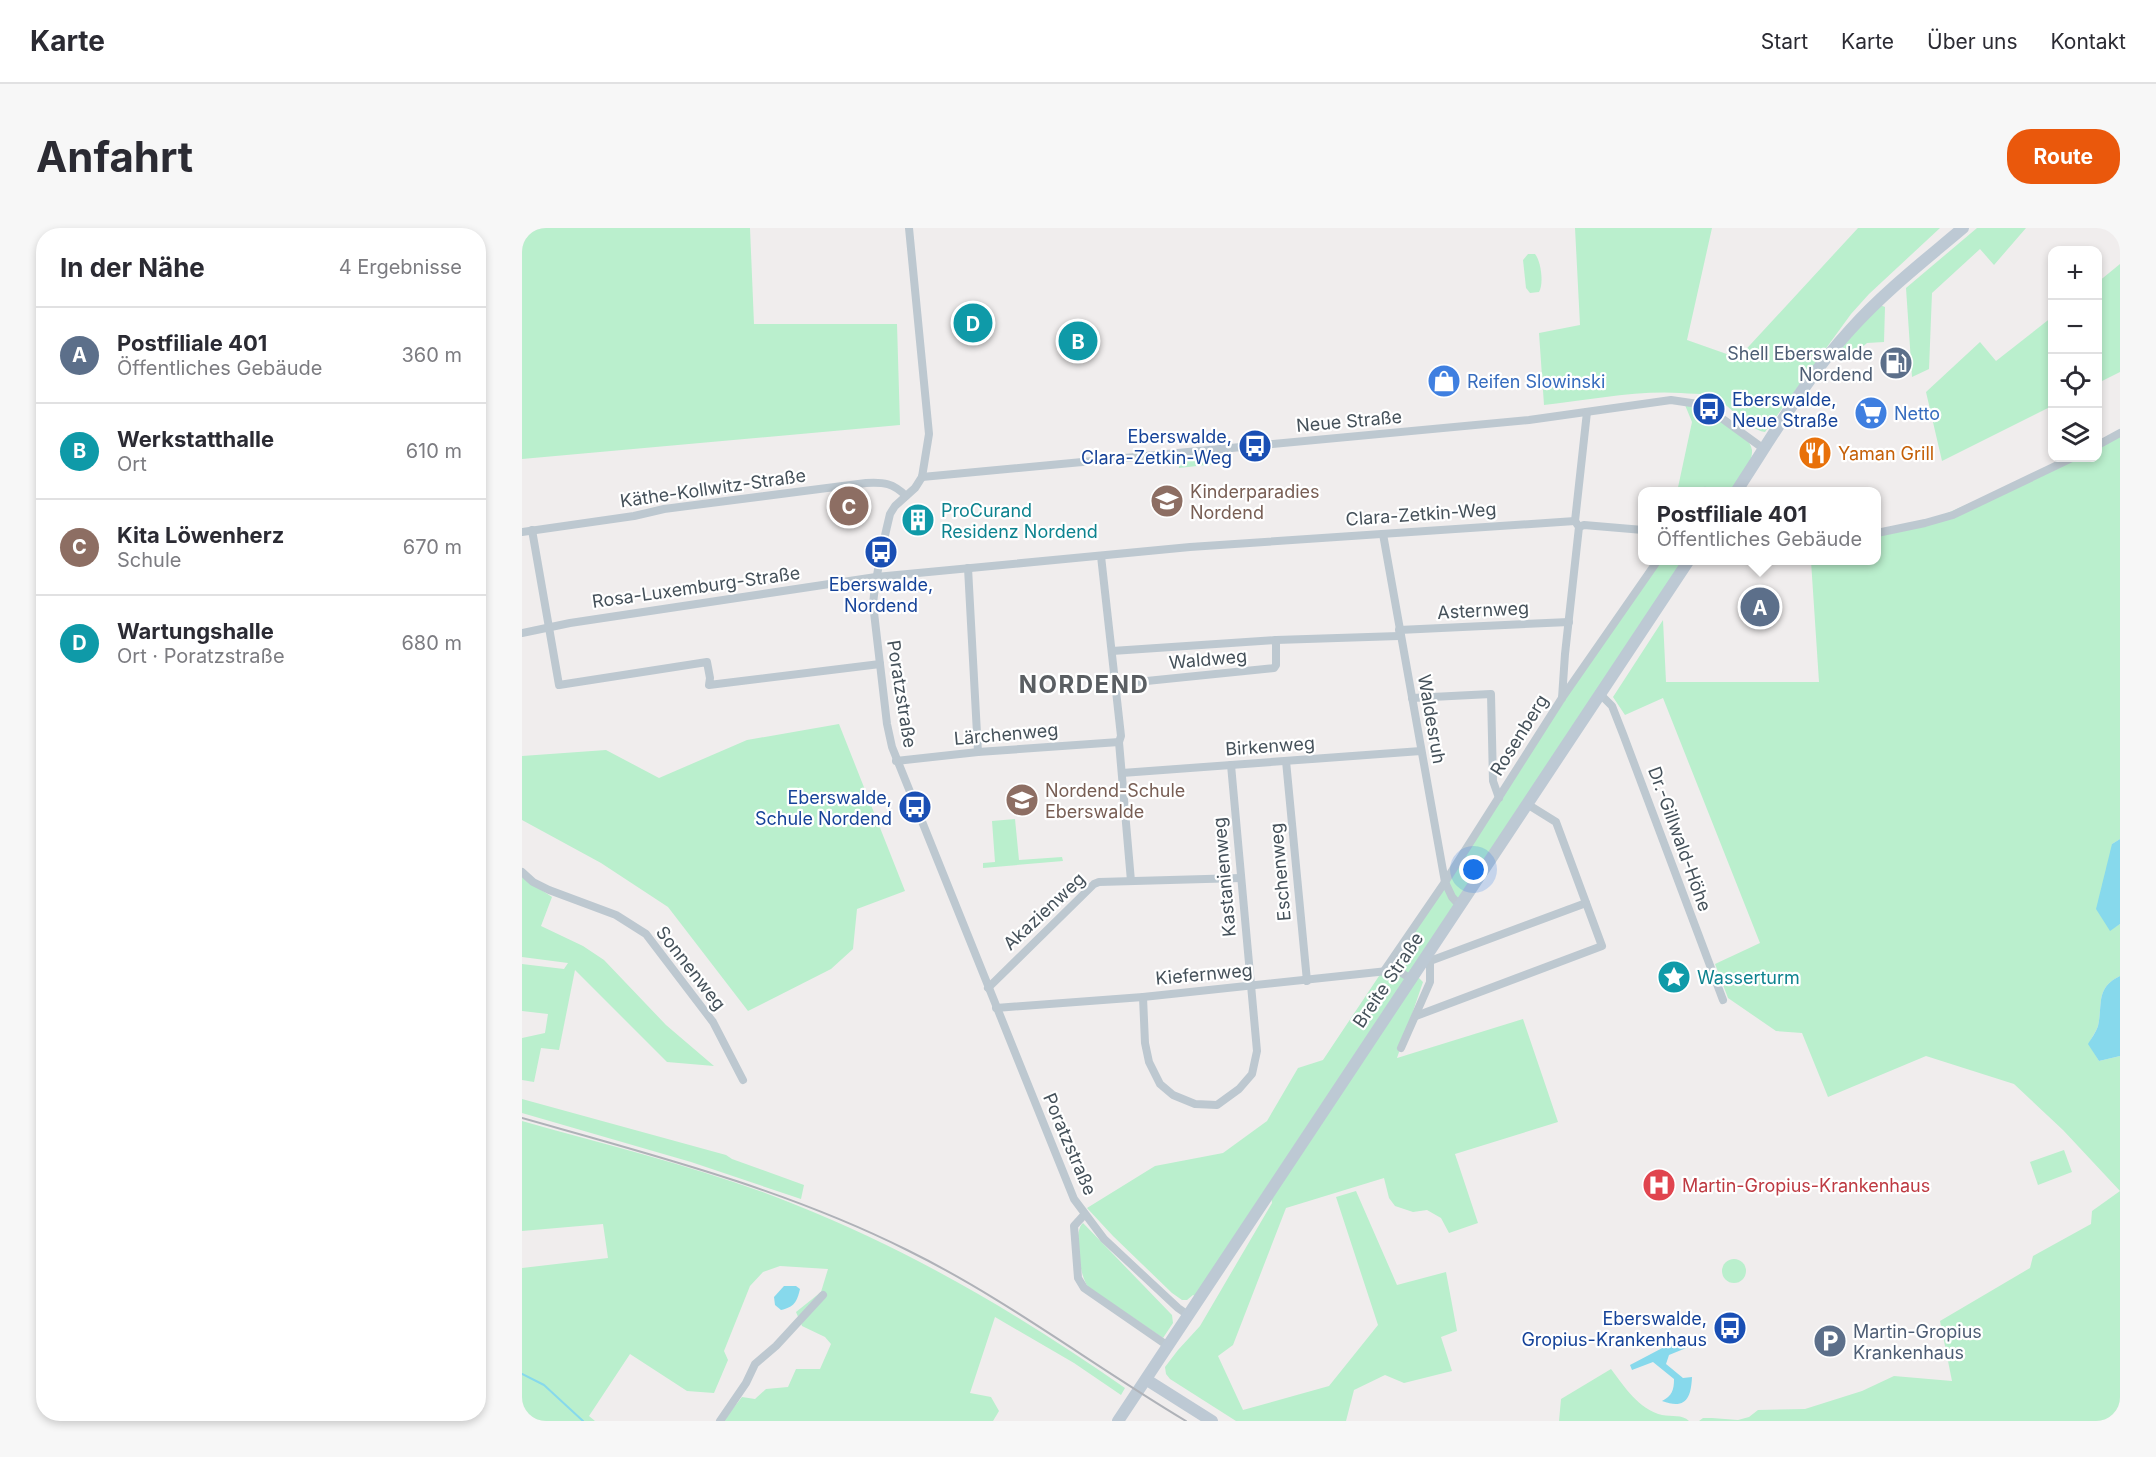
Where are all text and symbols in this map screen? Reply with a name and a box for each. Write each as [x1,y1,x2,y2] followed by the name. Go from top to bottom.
[30,24,105,58] text: Karte
[1761,29,1808,54] text: Start
[1841,29,1894,54] text: Karte
[1927,29,2018,54] text: Über uns
[2051,29,2126,54] text: Kontakt
[2007,129,2120,184] button: Route
[36,131,193,182] text: Anfahrt
[2048,246,2102,462] map controls
[2048,246,2102,300] button: +
[60,252,205,283] text: In der Nähe
[339,255,462,279] text: 4 Ergebnisse
[954,300,992,346] pin: D
[2048,300,2102,354] button: −
[1058,318,1098,364] pin: B
[117,330,267,356] text: Postfiliale 401
[72,343,87,367] text: A
[401,343,462,367] text: 360 m
[1727,343,1873,385] place label: Shell Eberswalde Nordend
[1878,345,1914,381] fuel station icon: Shell Eberswalde Nordend
[2048,354,2102,408] button: locate
[117,356,323,380] text: Öffentliches Gebäude
[1426,363,1462,399] shop icon: Reifen Slowinski
[1467,371,1605,392] place label: Reifen Slowinski
[1732,389,1838,431] place label: Eberswalde, Neue Straße
[1691,391,1727,427] bus stop icon: Eberswalde, Neue Straße
[1853,395,1889,431] supermarket icon: Netto
[1894,403,1940,424] place label: Netto
[1295,406,1403,436] street label: Neue Straße
[2048,408,2102,462] button: layers
[117,426,274,452] text: Werkstatthalle
[1081,426,1232,468] place label: Eberswalde, Clara-Zetkin-Weg
[1237,428,1273,464] bus stop icon: Eberswalde, Clara-Zetkin-Weg
[1797,435,1833,471] restaurant icon: Yaman Grill
[73,439,86,463] text: B
[406,439,462,463] text: 610 m
[1838,443,1934,464] place label: Yaman Grill
[117,452,147,476] text: Ort
[619,465,807,511] street label: Käthe-Kollwitz-Straße
[1190,481,1320,523] place label: Kinderparadies Nordend
[1149,483,1185,519] school or university icon: Kinderparadies Nordend
[830,484,868,528] pin: C
[1638,487,1881,565] popup
[1345,498,1497,530] street label: Clara-Zetkin-Weg
[941,500,1098,542] place label: ProCurand Residenz Nordend
[1657,501,1807,527] text: Postfiliale 401
[900,502,936,538] building icon: ProCurand Residenz Nordend
[117,522,284,548] text: Kita Löwenherz
[1657,527,1862,551] text: Öffentliches Gebäude
[863,534,899,570] bus stop icon: Eberswalde, Nordend
[72,535,87,559] text: C
[403,535,462,559] text: 670 m
[117,548,181,572] text: Schule
[591,562,801,612] street label: Rosa-Luxemburg-Straße
[829,574,933,616] place label: Eberswalde, Nordend
[1740,584,1780,629] pin: A
[1437,597,1529,623] street label: Asternweg
[117,618,274,644] text: Wartungshalle
[72,631,87,655] text: D
[401,631,462,655] text: 680 m
[883,639,921,749] street label: Poratzstraße
[117,644,285,668] text: Ort · Poratzstraße
[1168,645,1248,673] street label: Waldweg
[1019,670,1149,699] district label: NORDEND
[1414,673,1450,765] street label: Waldesruh
[1486,691,1552,779] street label: Rosenberg
[953,719,1059,749] street label: Lärchenweg
[1225,732,1315,760] street label: Birkenweg
[1644,764,1716,914] street label: Dr.-Gillwald-Höhe
[1045,780,1185,822] place label: Nordend-Schule Eberswalde
[1004,782,1040,818] school or university icon: Nordend-Schule Eberswalde
[755,787,892,829] place label: Eberswalde, Schule Nordend
[897,789,933,825] bus stop icon: Eberswalde, Schule Nordend
[1208,816,1240,938] street label: Kastanienweg
[1265,822,1295,922] street label: Eschenweg
[1459,855,1488,884] your location
[999,868,1089,954] street label: Akazienweg
[652,922,730,1014] street label: Sonnenweg
[1348,928,1428,1032] street label: Breite Straße
[1155,959,1253,989] street label: Kiefernweg
[1656,959,1692,995] place icon: Wasserturm
[1697,967,1800,988] place label: Wasserturm
[1039,1090,1101,1198] street label: Poratzstraße
[1641,1167,1677,1203] hospital icon: Martin-Gropius-Krankenhaus
[1682,1175,1930,1196] place label: Martin-Gropius-Krankenhaus
[1521,1308,1707,1350] place label: Eberswalde, Gropius-Krankenhaus
[1712,1310,1748,1346] bus stop icon: Eberswalde, Gropius-Krankenhaus
[1853,1321,1982,1363] place label: Martin-Gropius Krankenhaus
[1812,1323,1848,1359] parking icon: Martin-Gropius Krankenhaus

